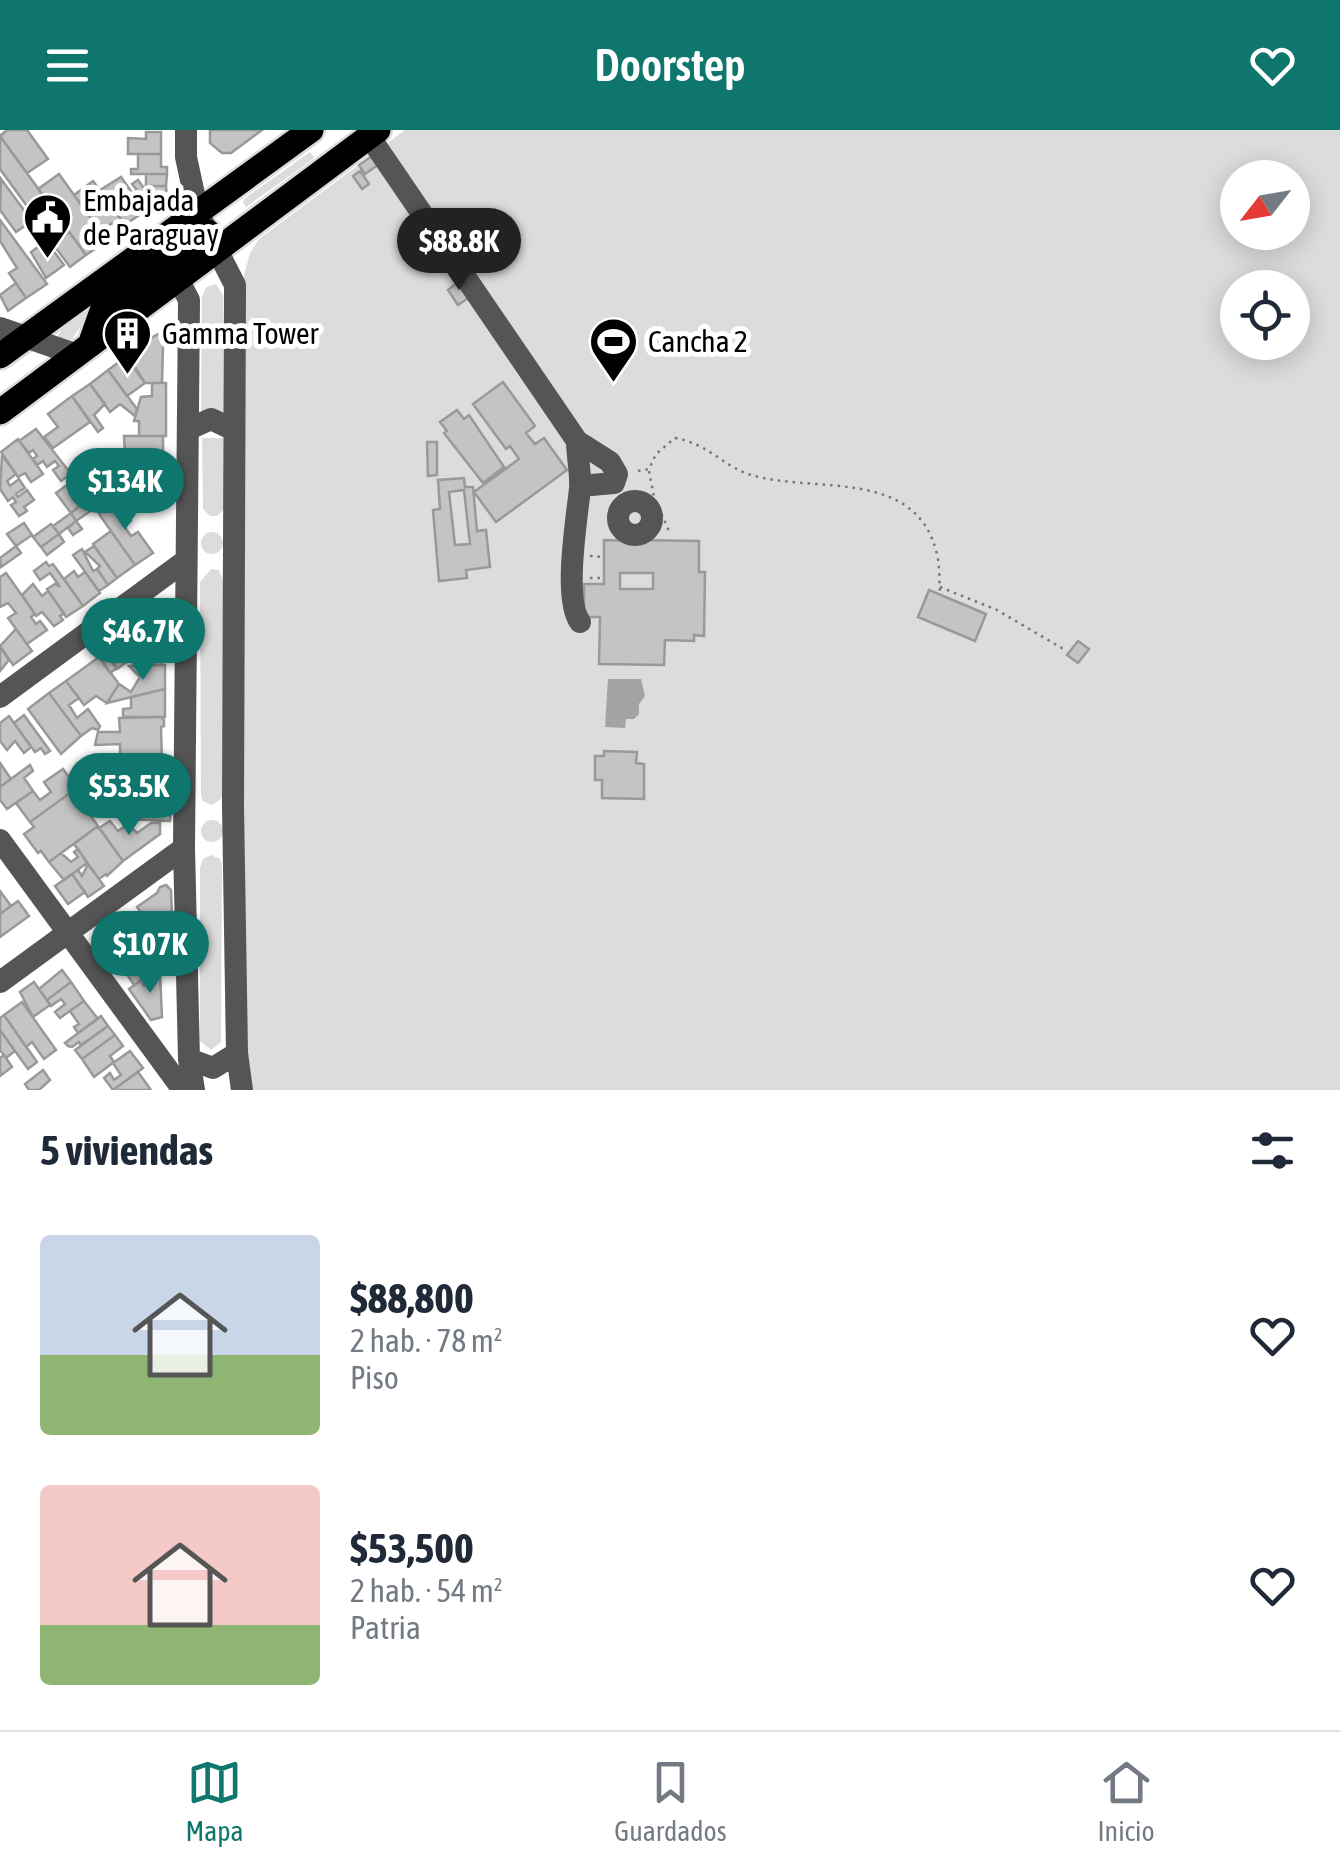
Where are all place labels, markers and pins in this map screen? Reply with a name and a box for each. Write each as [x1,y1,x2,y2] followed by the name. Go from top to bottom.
[83,183,219,251] place label: Embajada de Paraguay
[22,192,74,260] public building icon: Embajada de Paraguay
[378,208,540,293] pin: $88.8K
[101,308,153,376] building icon: Gamma Tower
[162,316,320,350] place label: Gamma Tower
[587,316,639,384] sports icon: Cancha 2
[648,324,748,358] place label: Cancha 2
[55,448,195,533] pin: $134K
[62,598,224,683] pin: $46.7K
[48,753,210,838] pin: $53.5K
[80,911,220,996] pin: $107K

